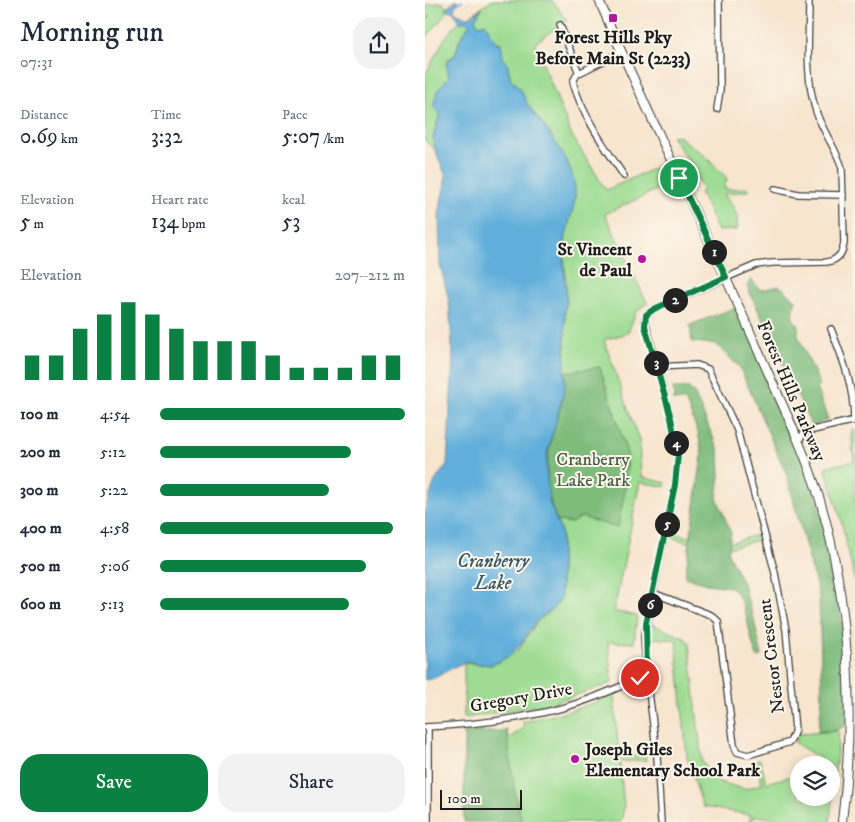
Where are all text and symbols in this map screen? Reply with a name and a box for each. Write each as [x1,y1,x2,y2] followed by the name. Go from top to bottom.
[607,12,619,24] marker: Forest Hills Pky Before Main St (2233)
[20,15,164,50] text: Morning run
[353,17,405,69] button: share
[535,27,691,70] place label: Forest Hills Pky Before Main St (2233)
[20,52,53,72] text: 07:31
[20,106,68,124] text: Distance
[151,106,181,124] text: Time
[282,106,308,124] text: Pace
[20,124,58,150] text: 0.69
[151,124,182,150] text: 3:32
[282,124,320,150] text: 5:07
[58,130,78,148] text: km
[320,130,345,148] text: /km
[658,157,700,199] pin
[665,164,693,192] icon: arrive
[20,191,74,209] text: Elevation
[151,191,208,209] text: Heart rate
[282,191,305,209] text: kcal
[20,209,30,235] text: 5
[151,209,179,235] text: 134
[282,209,300,235] text: 53
[30,215,44,233] text: m
[179,215,206,233] text: bpm
[557,239,633,282] place label: St Vincent de Paul
[701,240,727,264] pin: 1
[712,243,717,261] text: 1
[636,253,648,265] marker: St Vincent de Paul
[20,265,82,285] text: Elevation
[335,265,405,285] text: 207–212 m
[663,288,687,312] pin: 2
[672,291,679,309] text: 2
[752,318,831,465] street label: Forest Hills Parkway
[643,350,669,376] pin: 3
[654,354,659,372] text: 3
[20,404,59,424] text: 100 m
[100,404,130,424] text: 4:54
[663,430,689,456] pin: 4
[672,434,681,452] text: 4
[20,442,61,462] text: 200 m
[100,442,126,462] text: 5:12
[556,449,630,492] park label: Cranberry Lake Park
[20,480,59,500] text: 300 m
[100,480,128,500] text: 5:22
[655,512,679,536] pin: 5
[664,515,671,533] text: 5
[20,518,62,538] text: 400 m
[100,518,129,538] text: 4:58
[457,550,531,595] water label: Cranberry Lake
[20,556,61,576] text: 500 m
[100,556,129,576] text: 5:06
[637,592,663,618] pin: 6
[20,594,61,614] text: 600 m
[100,594,124,614] text: 5:13
[647,596,654,614] text: 6
[754,597,790,714] street label: Nestor Crescent
[619,657,661,699] pin
[626,664,654,692] icon: check
[468,678,574,718] street label: Gregory Drive
[583,739,761,782] place label: Joseph Giles Elementary School Park
[569,753,581,765] marker: Joseph Giles Elementary School Park
[20,754,208,812] button: Save
[218,754,405,812] button: Share
[790,756,840,806] map controls
[790,756,840,806] button: layers
[440,787,523,810] scale bar
[447,790,481,808] text: 100 m

